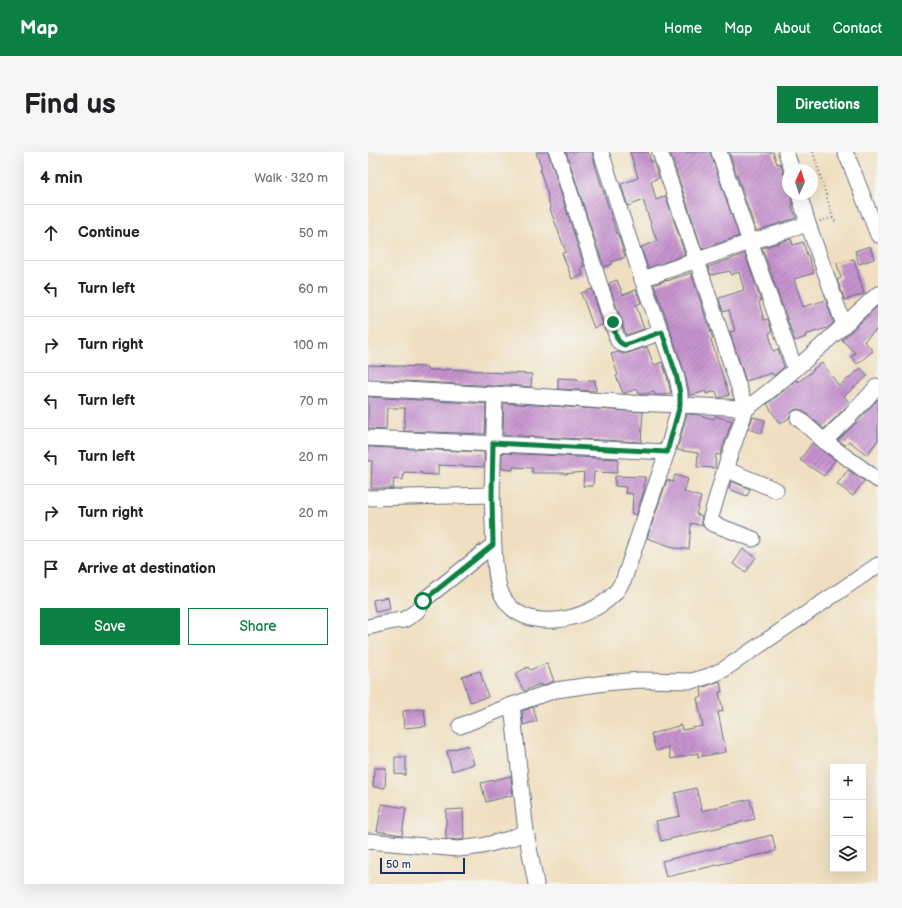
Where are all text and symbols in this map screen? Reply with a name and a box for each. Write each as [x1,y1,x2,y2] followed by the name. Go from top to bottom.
[20,17,58,40] text: Map
[664,20,702,37] text: Home
[724,20,752,37] text: Map
[774,20,811,37] text: About
[833,20,882,37] text: Contact
[777,86,878,123] button: Directions
[24,88,116,121] text: Find us
[782,164,818,200] north arrow
[40,168,83,188] text: 4 min
[254,170,328,186] text: Walk · 320 m
[40,222,62,244] icon: ahead
[78,223,140,242] text: Continue
[299,225,328,241] text: 50 m
[40,278,62,300] icon: left
[78,279,135,298] text: Turn left
[298,281,328,297] text: 60 m
[604,313,622,331] route end
[40,334,62,356] icon: right
[78,335,143,354] text: Turn right
[293,337,328,353] text: 100 m
[40,390,62,412] icon: left
[78,391,135,410] text: Turn left
[300,393,328,409] text: 70 m
[40,446,62,468] icon: left
[78,447,135,466] text: Turn left
[298,449,328,465] text: 20 m
[40,502,62,524] icon: right
[78,503,143,522] text: Turn right
[298,505,328,521] text: 20 m
[40,558,62,580] icon: arrive
[78,559,216,578] text: Arrive at destination
[414,592,432,610] route start
[40,608,180,645] button: Save
[188,608,328,645] button: Share
[830,764,866,872] map controls
[830,764,866,800] button: +
[830,800,866,836] button: −
[830,836,866,872] button: layers
[380,856,465,875] scale bar
[386,858,411,871] text: 50 m

